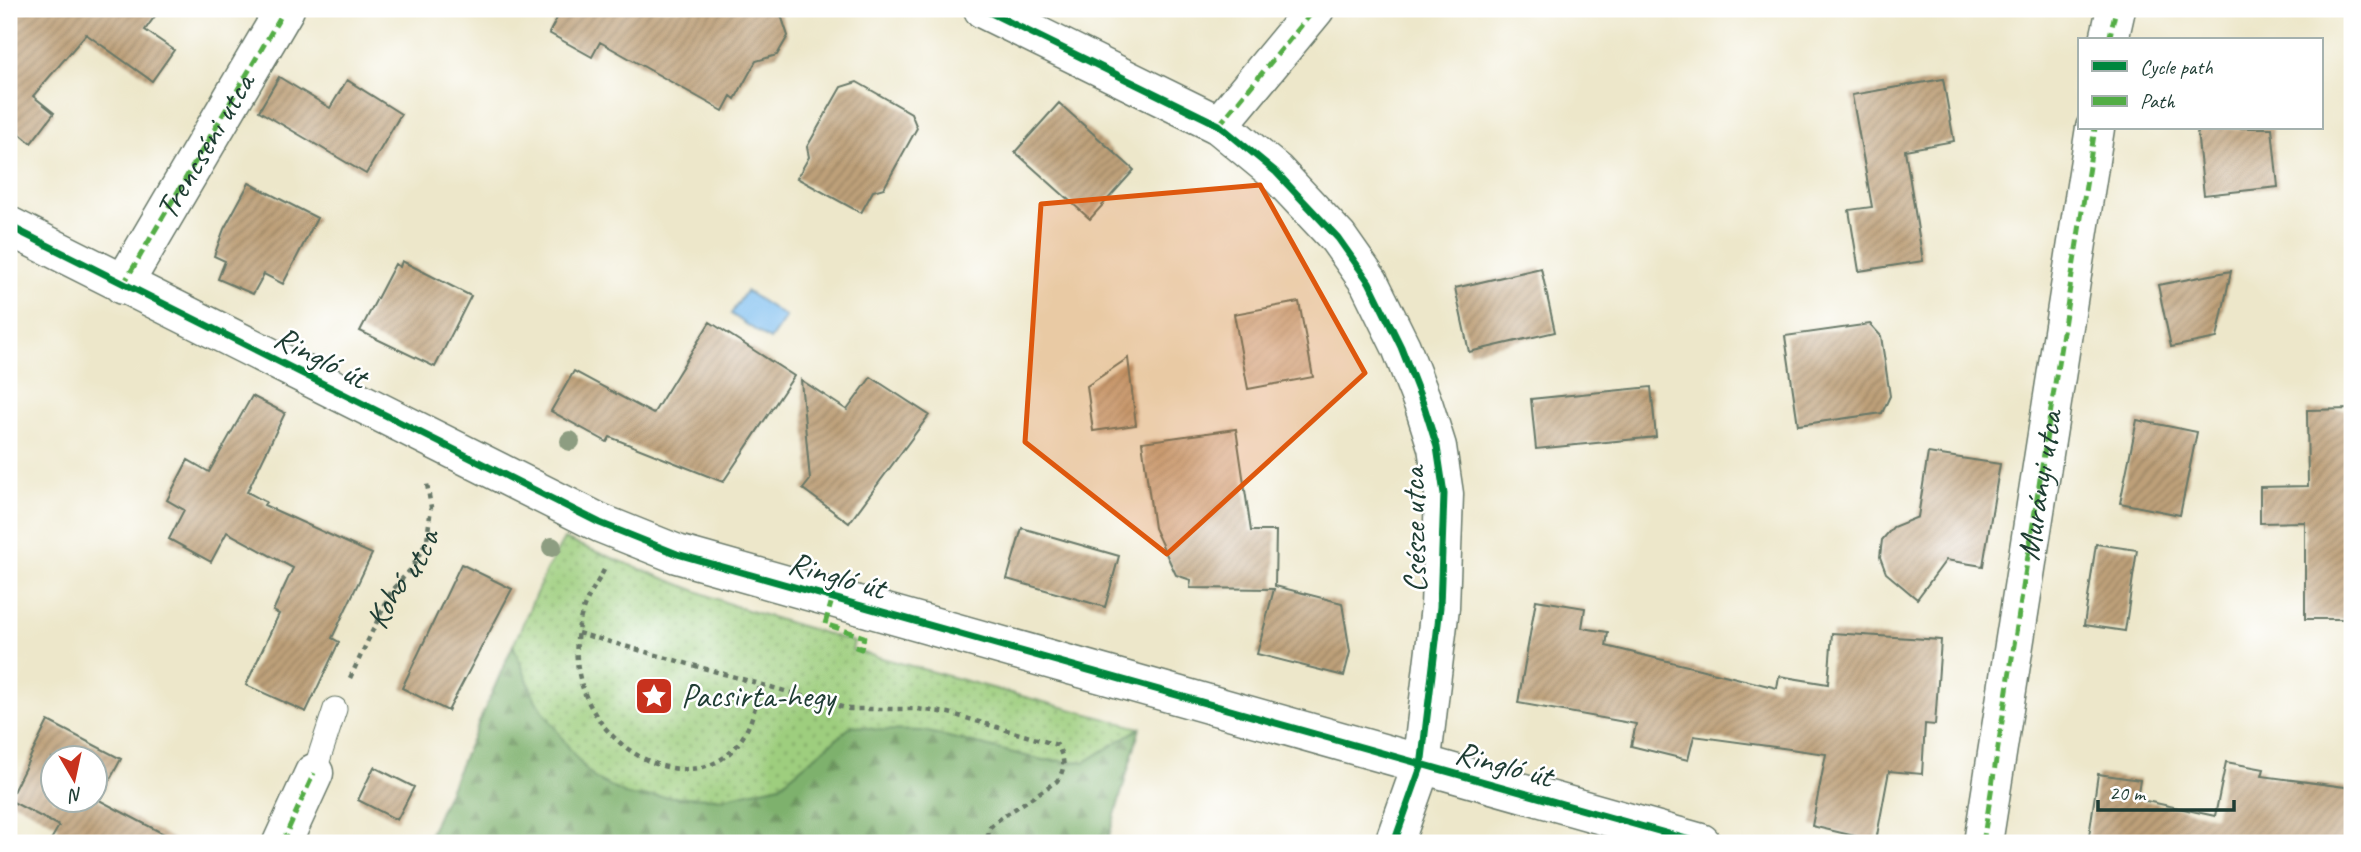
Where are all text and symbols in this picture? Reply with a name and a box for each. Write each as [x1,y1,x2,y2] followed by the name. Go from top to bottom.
[2078,38,2322,130] legend
[2140,54,2213,80] text: Cycle path
[145,63,265,227] street label: Trencséni utca
[2140,88,2176,114] text: Path
[267,316,377,400] street label: Ringló út
[2007,405,2072,563] street label: Murányi utca
[1392,464,1436,593] street label: Csésze utca
[356,528,449,635] street label: Kohó utca
[784,541,893,610] street label: Ringló út
[633,675,675,717] place icon: Pacsirta-hegy
[681,675,837,717] place label: Pacsirta-hegy
[1451,731,1560,798] street label: Ringló út
[38,744,108,814] north arrow
[2098,768,2235,812] scale bar
[2109,780,2147,806] text: 20 m
[66,782,84,808] text: N

